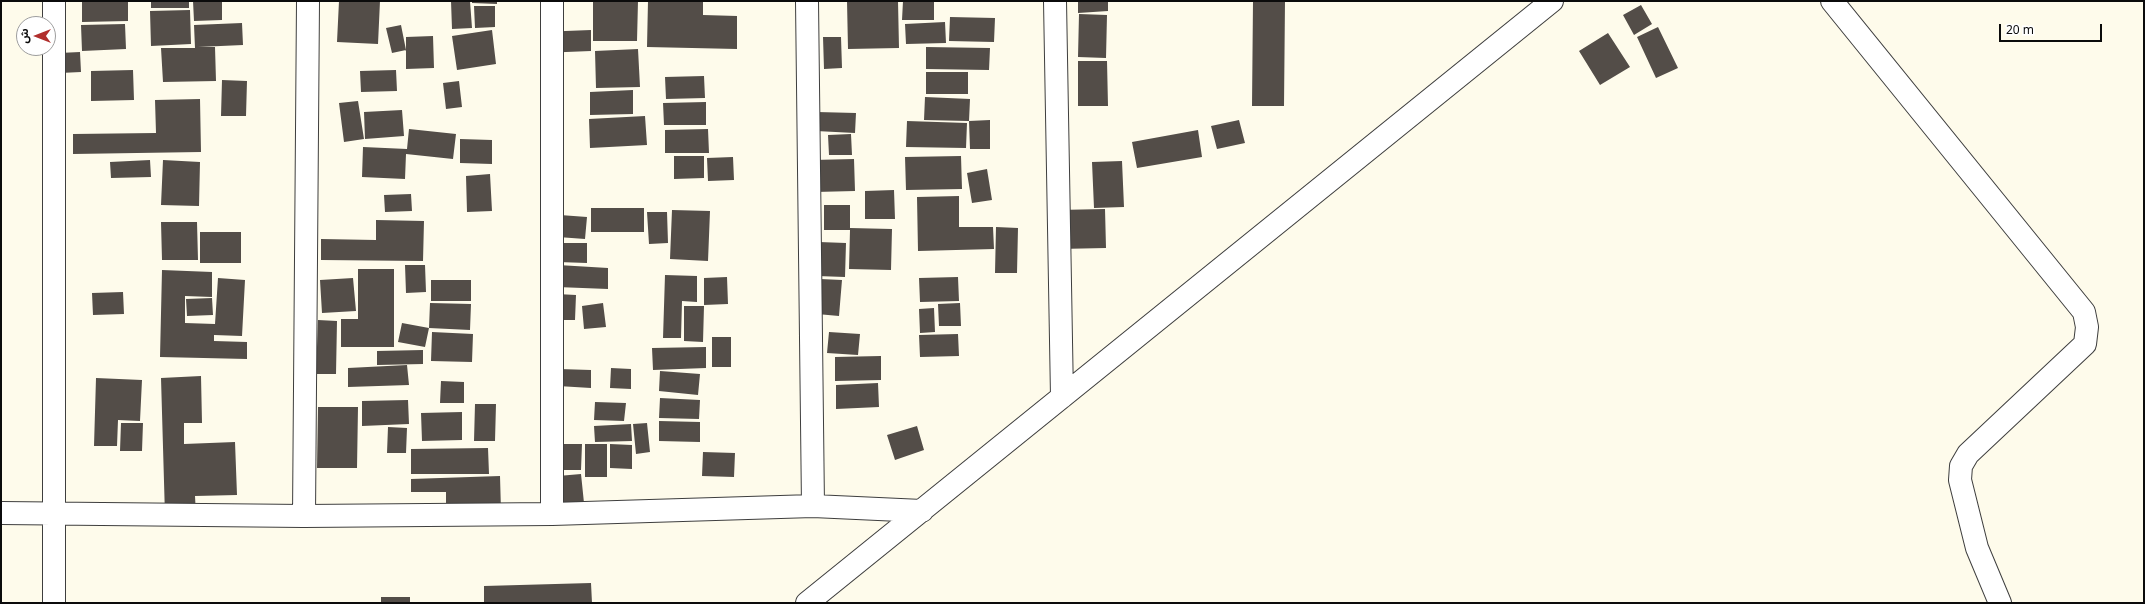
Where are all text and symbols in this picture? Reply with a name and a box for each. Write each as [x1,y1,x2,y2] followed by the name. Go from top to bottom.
[16,16,56,56] north arrow
[2001,16,2104,42] scale bar
[2006,18,2034,43] text: 20 m
[13,28,36,44] text: ش

